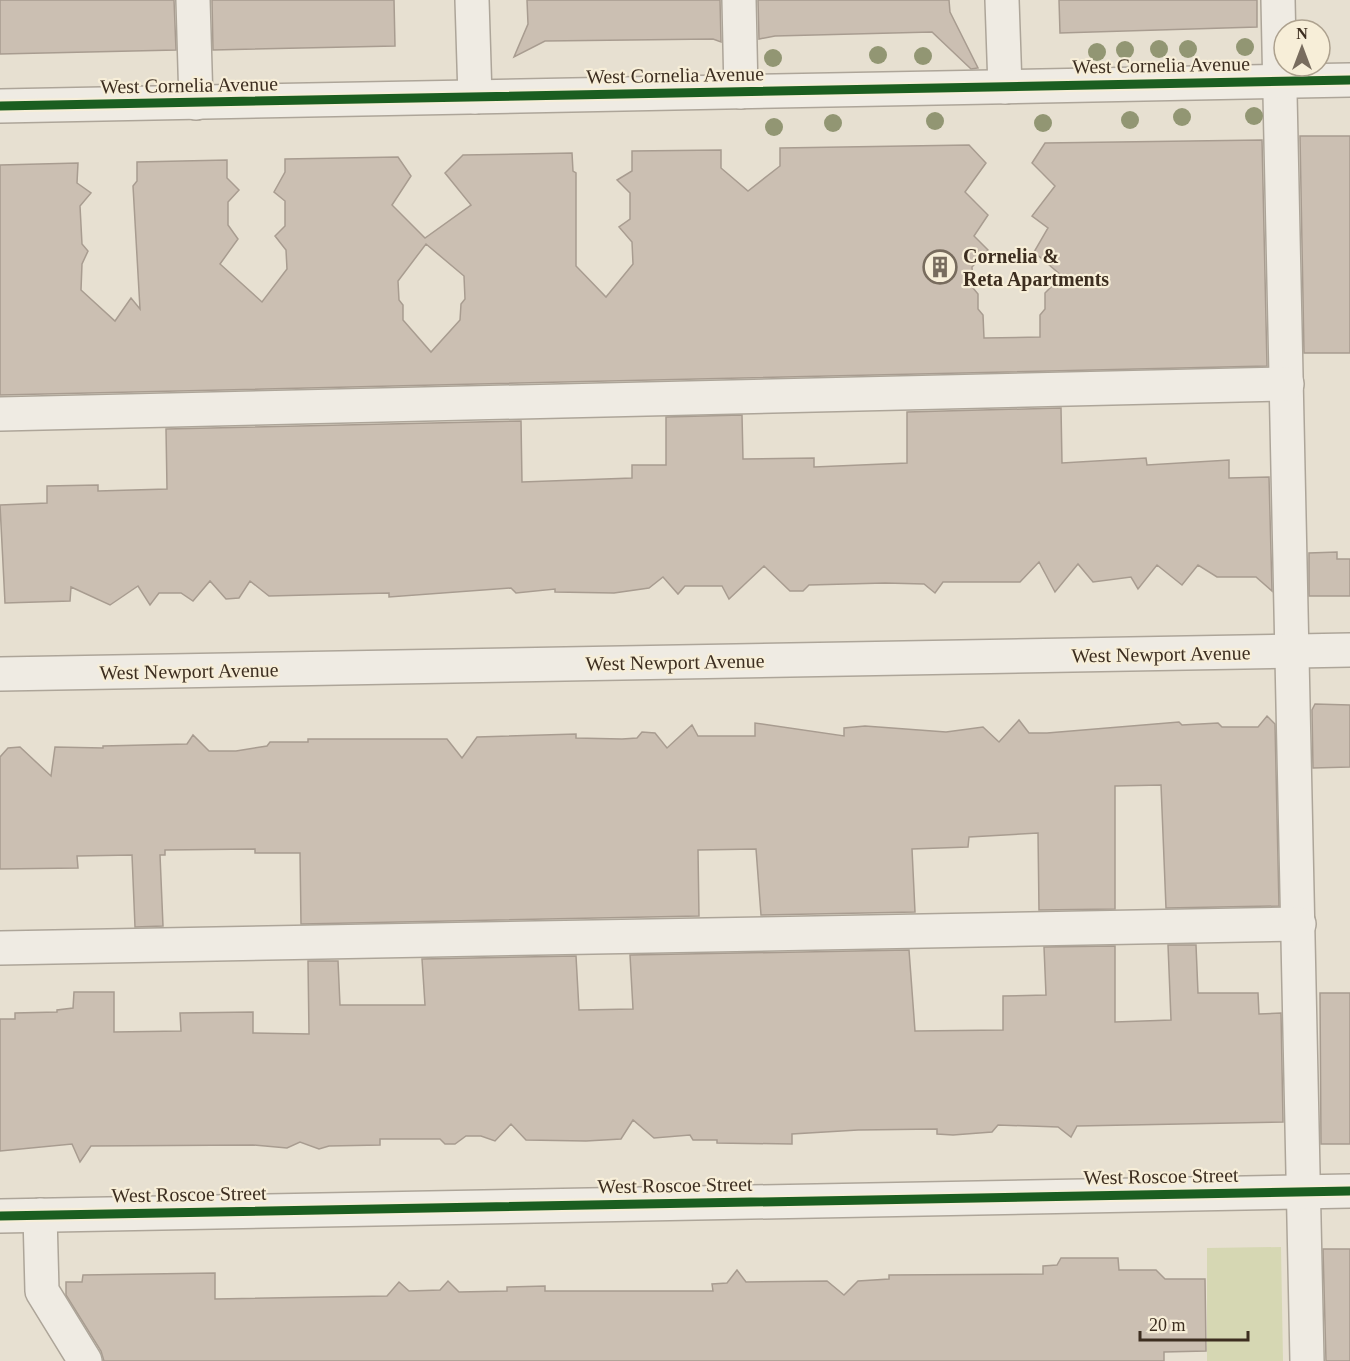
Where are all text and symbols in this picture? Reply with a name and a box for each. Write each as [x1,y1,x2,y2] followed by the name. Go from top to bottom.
[1272,18,1332,78] north arrow
[1296,25,1308,42] text: N
[1072,52,1250,78] street label: West Cornelia Avenue
[586,62,764,88] street label: West Cornelia Avenue
[100,72,278,98] street label: West Cornelia Avenue
[963,245,1109,291] place label: Cornelia & Reta Apartments
[922,249,958,285] building icon: Cornelia & Reta Apartments
[1071,641,1251,668] street label: West Newport Avenue
[585,649,765,676] street label: West Newport Avenue
[99,658,279,685] street label: West Newport Avenue
[1083,1164,1239,1188] street label: West Roscoe Street
[597,1173,753,1197] street label: West Roscoe Street
[111,1182,267,1206] street label: West Roscoe Street
[1140,1304,1248,1342] scale bar
[1149,1315,1186,1335] text: 20 m

